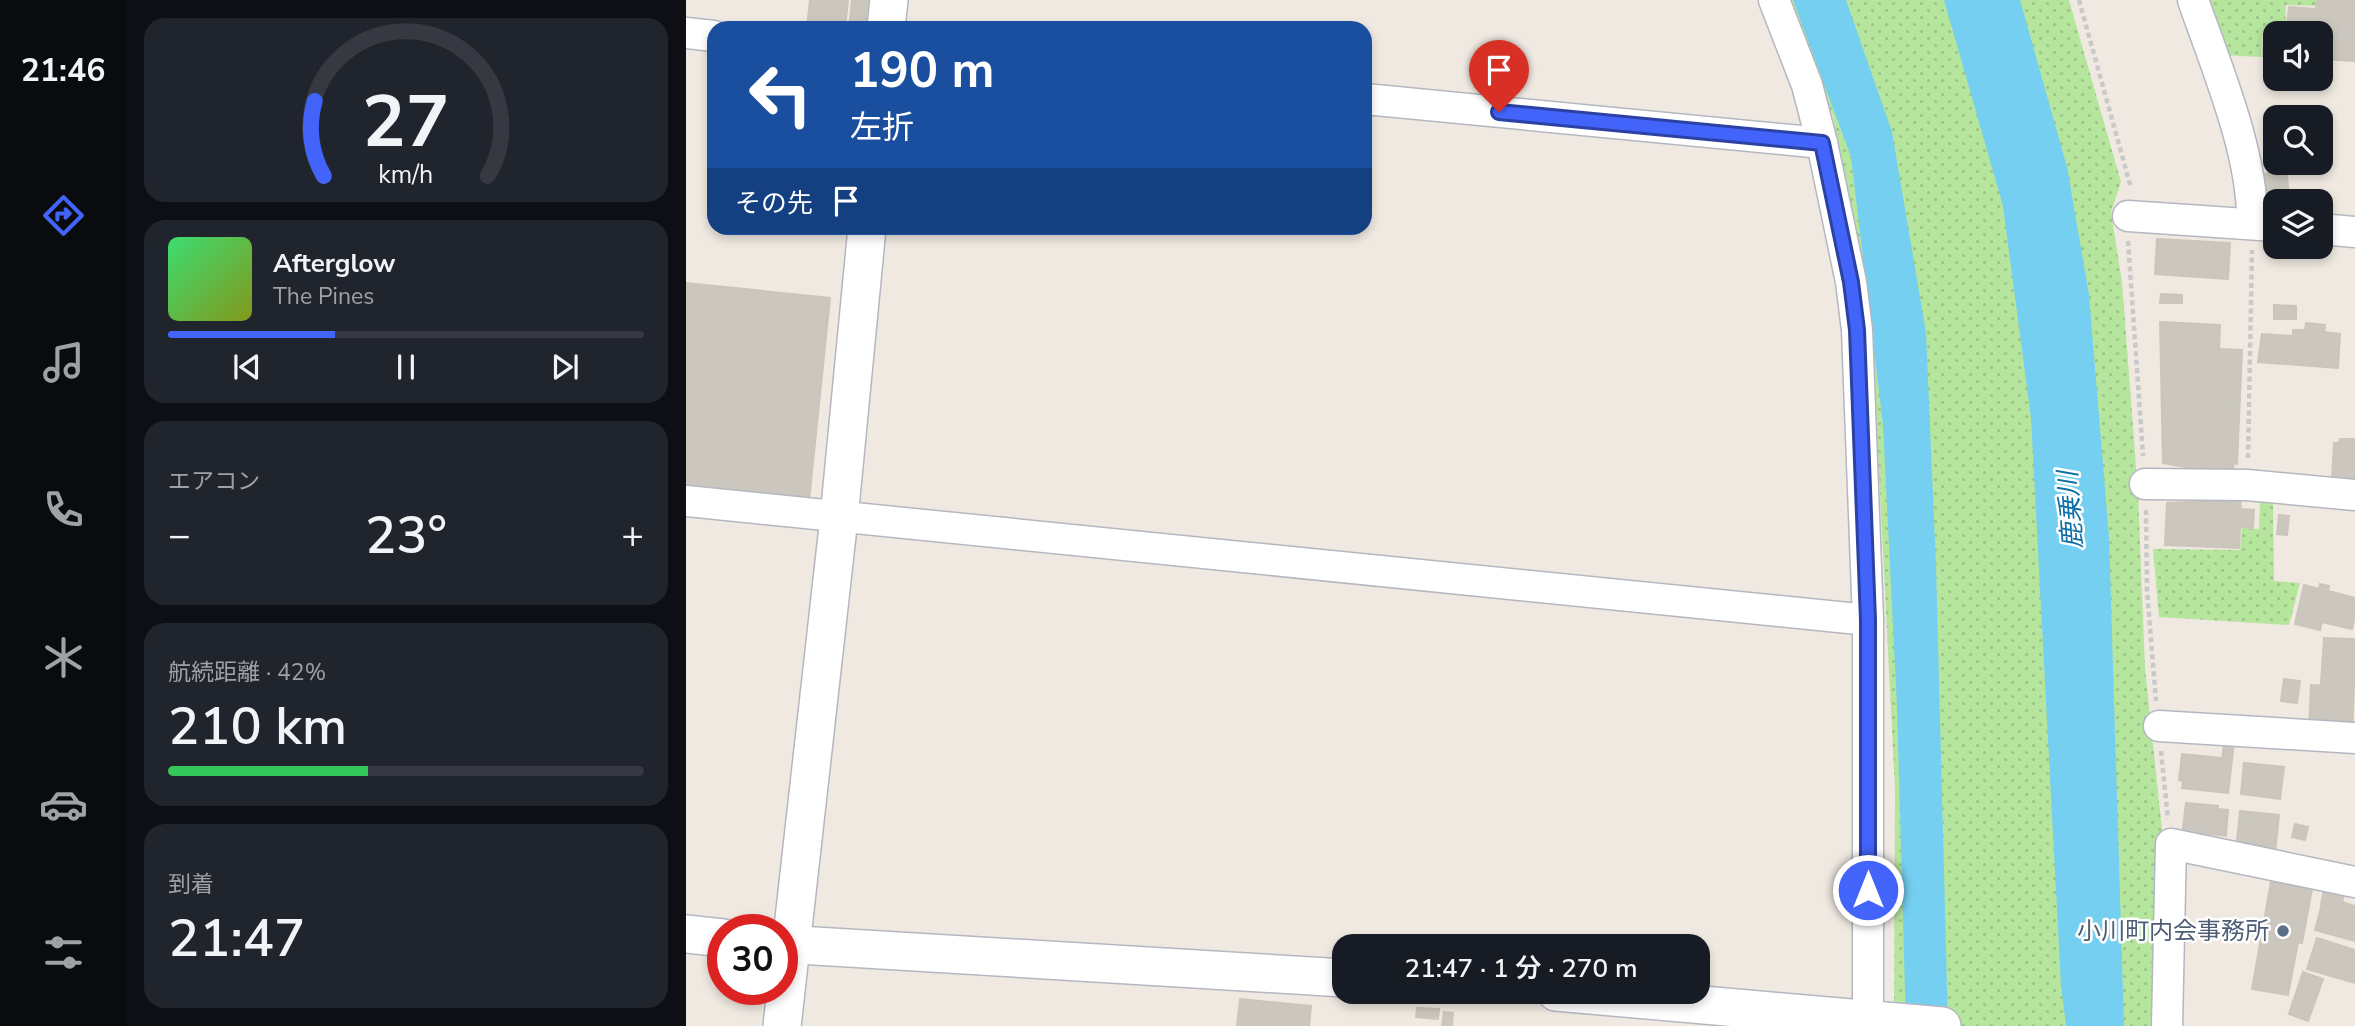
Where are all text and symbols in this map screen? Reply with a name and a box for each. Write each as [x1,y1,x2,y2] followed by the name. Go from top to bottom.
[2263,21,2333,259] map controls
[2263,21,2333,91] button: sound
[850,37,994,104] text: 190 m
[1469,40,1529,112] pin
[21,49,105,92] text: 21:46
[735,49,826,140] icon: left
[1480,51,1518,89] icon: arrive
[362,72,450,172] text: 27
[2263,105,2333,175] button: search
[850,106,914,149] text: 左折
[378,158,434,192] text: km/h
[827,182,865,220] icon: arrive
[735,186,813,221] text: その先
[2263,189,2333,259] button: layers
[39,191,88,240] icon: directions
[273,246,396,281] text: Afterglow
[273,281,374,312] text: The Pines
[39,338,88,387] icon: music
[228,348,266,386] icon: previous
[387,348,425,386] icon: pause
[546,348,584,386] icon: next
[168,466,260,497] text: エアコン
[2050,467,2091,550] water label: 鹿乗川
[39,485,88,534] icon: phone
[365,500,447,571] text: 23°
[168,510,191,561] text: −
[621,510,644,561] text: +
[39,633,88,682] icon: climate
[168,657,326,688] text: 航続距離 · 42%
[168,691,347,762] text: 210 km
[39,780,88,829] icon: car
[1831,853,1905,927] position arrow
[168,869,214,900] text: 到着
[168,903,305,974] text: 21:47
[707,914,798,1005] speed limit sign: 30
[2077,915,2269,947] place label: 小川町内会事務所
[2275,923,2291,939] marker: 小川町内会事務所
[39,928,88,977] icon: filters
[1405,951,1637,986] text: 21:47 · 1 分 · 270 m

